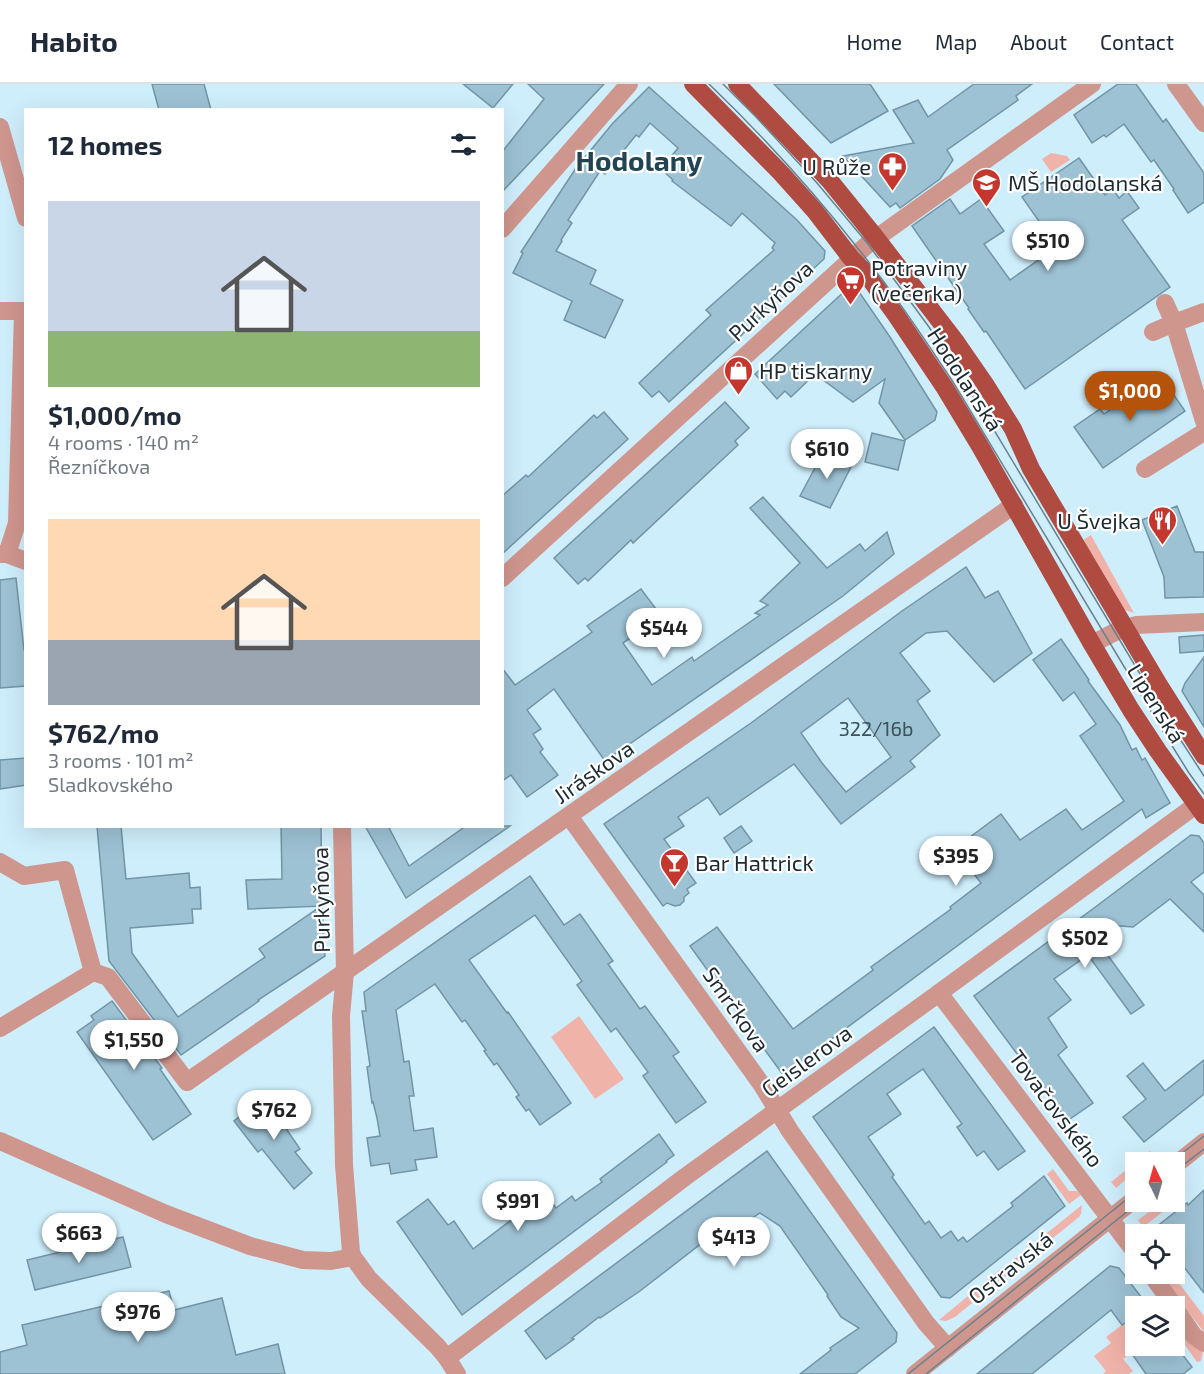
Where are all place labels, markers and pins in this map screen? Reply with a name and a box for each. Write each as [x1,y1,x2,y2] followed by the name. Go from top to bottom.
[876,150,908,192] pharmacy icon: U Růže
[802,153,871,179] place label: U Růže
[971,166,1003,208] school or university icon: MŠ Hodolanská
[1008,169,1163,195] place label: MŠ Hodolanská
[1012,221,1084,272] pin: $510
[871,254,968,305] place label: Potraviny (večerka)
[834,264,866,306] supermarket icon: Potraviny (večerka)
[722,354,754,396] shop icon: HP tiskarny
[759,357,873,383] place label: HP tiskarny
[1081,371,1179,422] pin: $1,000
[791,429,863,480] pin: $610
[1146,504,1178,546] restaurant icon: U Švejka
[1057,507,1141,534] place label: U Švejka
[628,608,700,659] pin: $544
[920,836,992,887] pin: $395
[658,846,690,888] bar icon: Bar Hattrick
[695,849,814,875] place label: Bar Hattrick
[1049,918,1121,969] pin: $502
[85,1020,183,1071] pin: $1,550
[238,1090,310,1141] pin: $762
[482,1181,554,1232] pin: $991
[43,1213,115,1264] pin: $663
[698,1217,770,1268] pin: $413
[102,1292,174,1343] pin: $976

